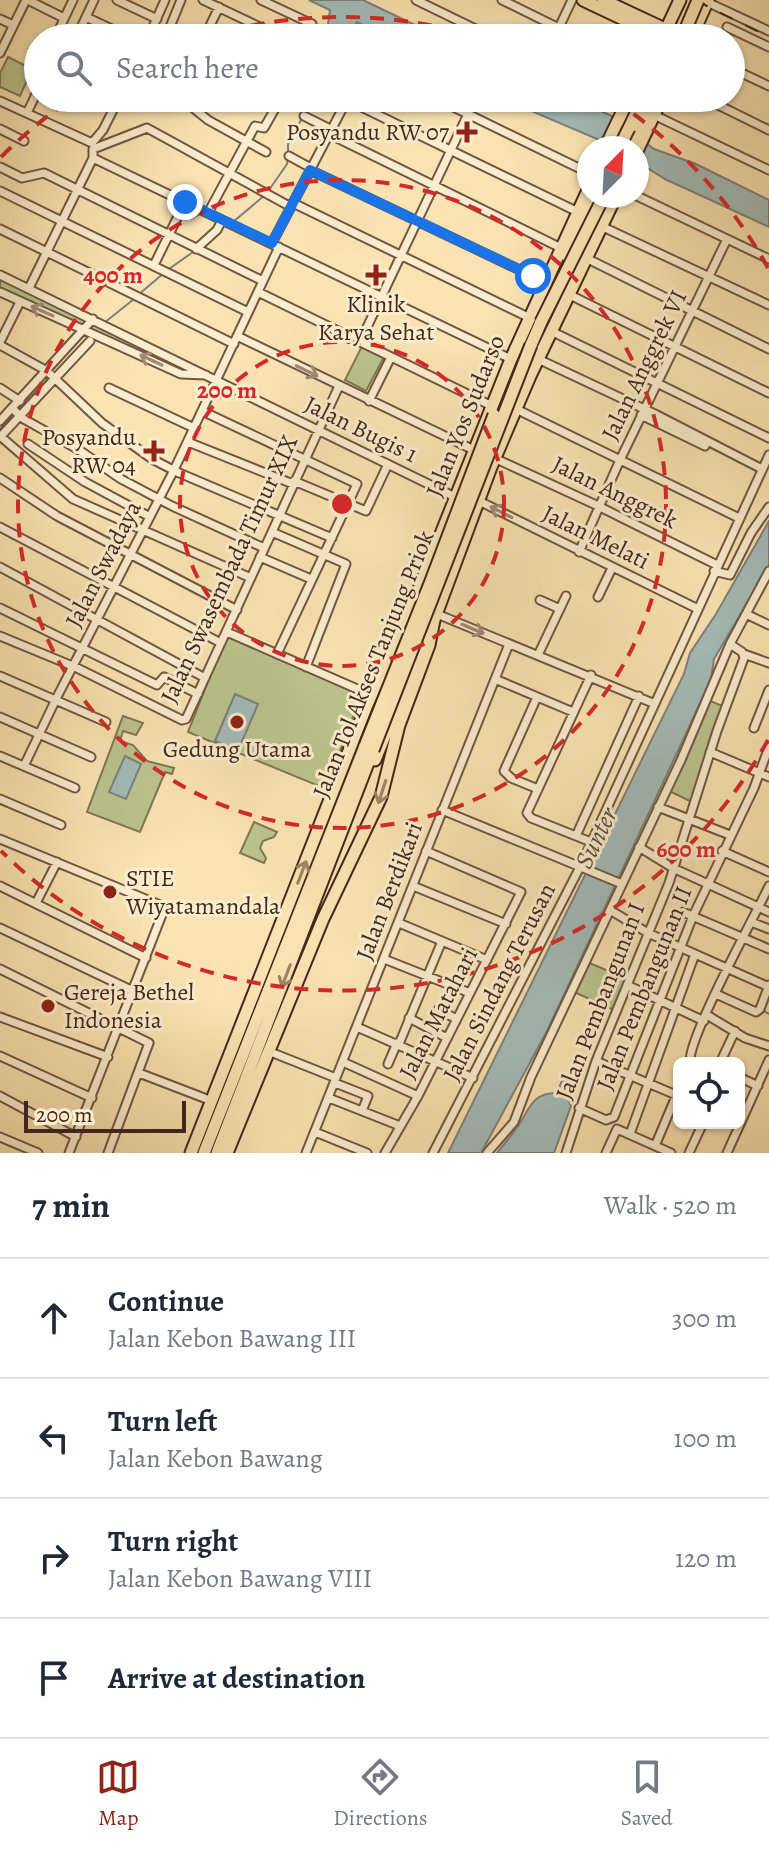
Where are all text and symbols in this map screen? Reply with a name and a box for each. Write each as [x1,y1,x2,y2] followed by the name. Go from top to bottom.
[24,24,745,112] search box
[52,46,96,90] icon: search
[116,48,259,88] text: Search here
[286,116,450,148] place label: Posyandu RW 07
[456,121,478,143] marker: Posyandu RW 07
[577,136,649,208] north arrow
[167,184,203,220] route end
[515,258,551,294] route start
[83,259,143,291] text: 400 m
[365,264,387,286] marker: Klinik Karya Sehat
[594,284,694,446] street label: Jalan Anggrek VI
[318,288,434,348] place label: Klinik Karya Sehat
[30,303,54,318] one-way arrow
[418,330,512,502] street label: Jalan Yos Sudarso
[139,352,164,367] one-way arrow
[295,363,319,379] one-way arrow
[197,374,257,406] text: 200 m
[299,388,423,470] street label: Jalan Bugis 1
[42,421,136,481] place label: Posyandu RW 04
[153,430,305,708] street label: Jalan Swasembada Timur XIX
[143,440,165,462] marker: Posyandu RW 04
[547,448,683,536] street label: Jalan Anggrek
[328,490,356,518] centre of rings
[57,494,149,633] street label: Jalan Swadaya
[537,497,655,577] street label: Jalan Melati
[489,504,513,519] one-way arrow
[305,525,441,802] street label: Jalan Tol Akses Tanjung Priok
[460,622,485,637] one-way arrow
[228,713,246,731] marker: Gedung Utama
[163,733,312,765] place label: Gedung Utama
[374,779,388,804] one-way arrow
[566,801,626,875] water label: Sunter
[348,817,430,965] street label: Jalan Berdikari
[656,833,716,865] text: 600 m
[295,860,310,885] one-way arrow
[125,862,281,922] place label: STIE Wiyatamandala
[435,878,563,1086] street label: Jalan Sindang Terusan
[590,882,698,1094] street label: Jalan Pembangunan II
[101,883,119,901] marker: STIE Wiyatamandala
[549,898,651,1104] street label: Jalan Pembangunan I
[391,942,485,1084] street label: Jalan Matahari
[278,963,292,988] one-way arrow
[64,976,194,1036] place label: Gereja Bethel Indonesia
[39,997,57,1015] marker: Gereja Bethel Indonesia
[673,1057,745,1129] map controls
[673,1057,745,1129] button: locate
[24,1097,186,1133] scale bar
[36,1100,93,1130] text: 200 m
[32,1182,110,1229] text: 7 min
[604,1188,737,1223] text: Walk · 520 m
[108,1281,224,1321] text: Continue
[32,1296,76,1340] icon: ahead
[672,1301,737,1336] text: 300 m
[108,1321,356,1356] text: Jalan Kebon Bawang III
[108,1401,217,1441] text: Turn left
[32,1416,76,1460] icon: left
[674,1421,737,1456] text: 100 m
[108,1441,323,1476] text: Jalan Kebon Bawang
[108,1521,238,1561] text: Turn right
[32,1536,76,1580] icon: right
[675,1541,737,1576] text: 120 m
[108,1561,372,1596] text: Jalan Kebon Bawang VIII
[32,1656,76,1700] icon: arrive
[108,1658,365,1698] text: Arrive at destination
[96,1755,140,1833] tab: Map
[333,1755,428,1833] tab: Directions
[620,1755,673,1833] tab: Saved

